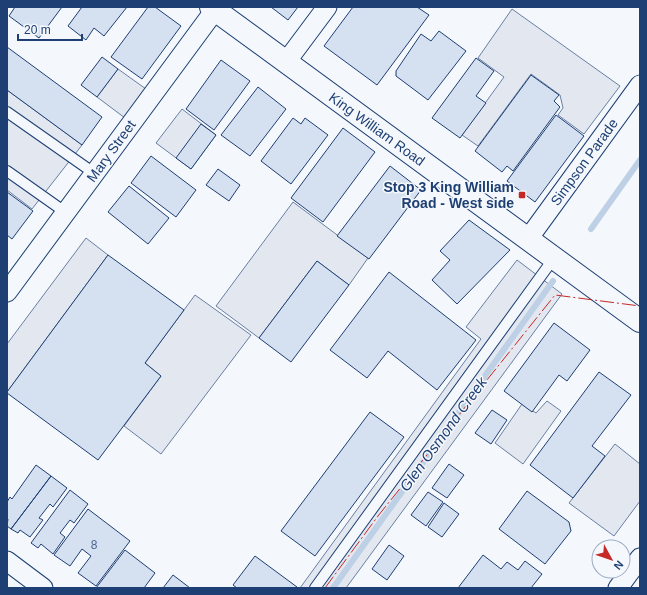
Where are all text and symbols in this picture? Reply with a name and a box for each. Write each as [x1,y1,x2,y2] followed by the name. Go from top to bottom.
[18,16,82,42] scale bar
[24,23,51,37] text: 20 m
[326,89,428,169] street label: King William Road
[547,115,621,209] street label: Simpson Parade
[83,117,139,185] street label: Mary Street
[383,179,514,211] place label: Stop 3 King William Road - West side
[517,190,527,200] marker: Stop 3 King William Road - West side
[396,372,491,494] water label: Glen Osmond Creek
[91,538,98,552] house number: 8
[591,539,631,579] north arrow
[611,559,626,572] text: N

